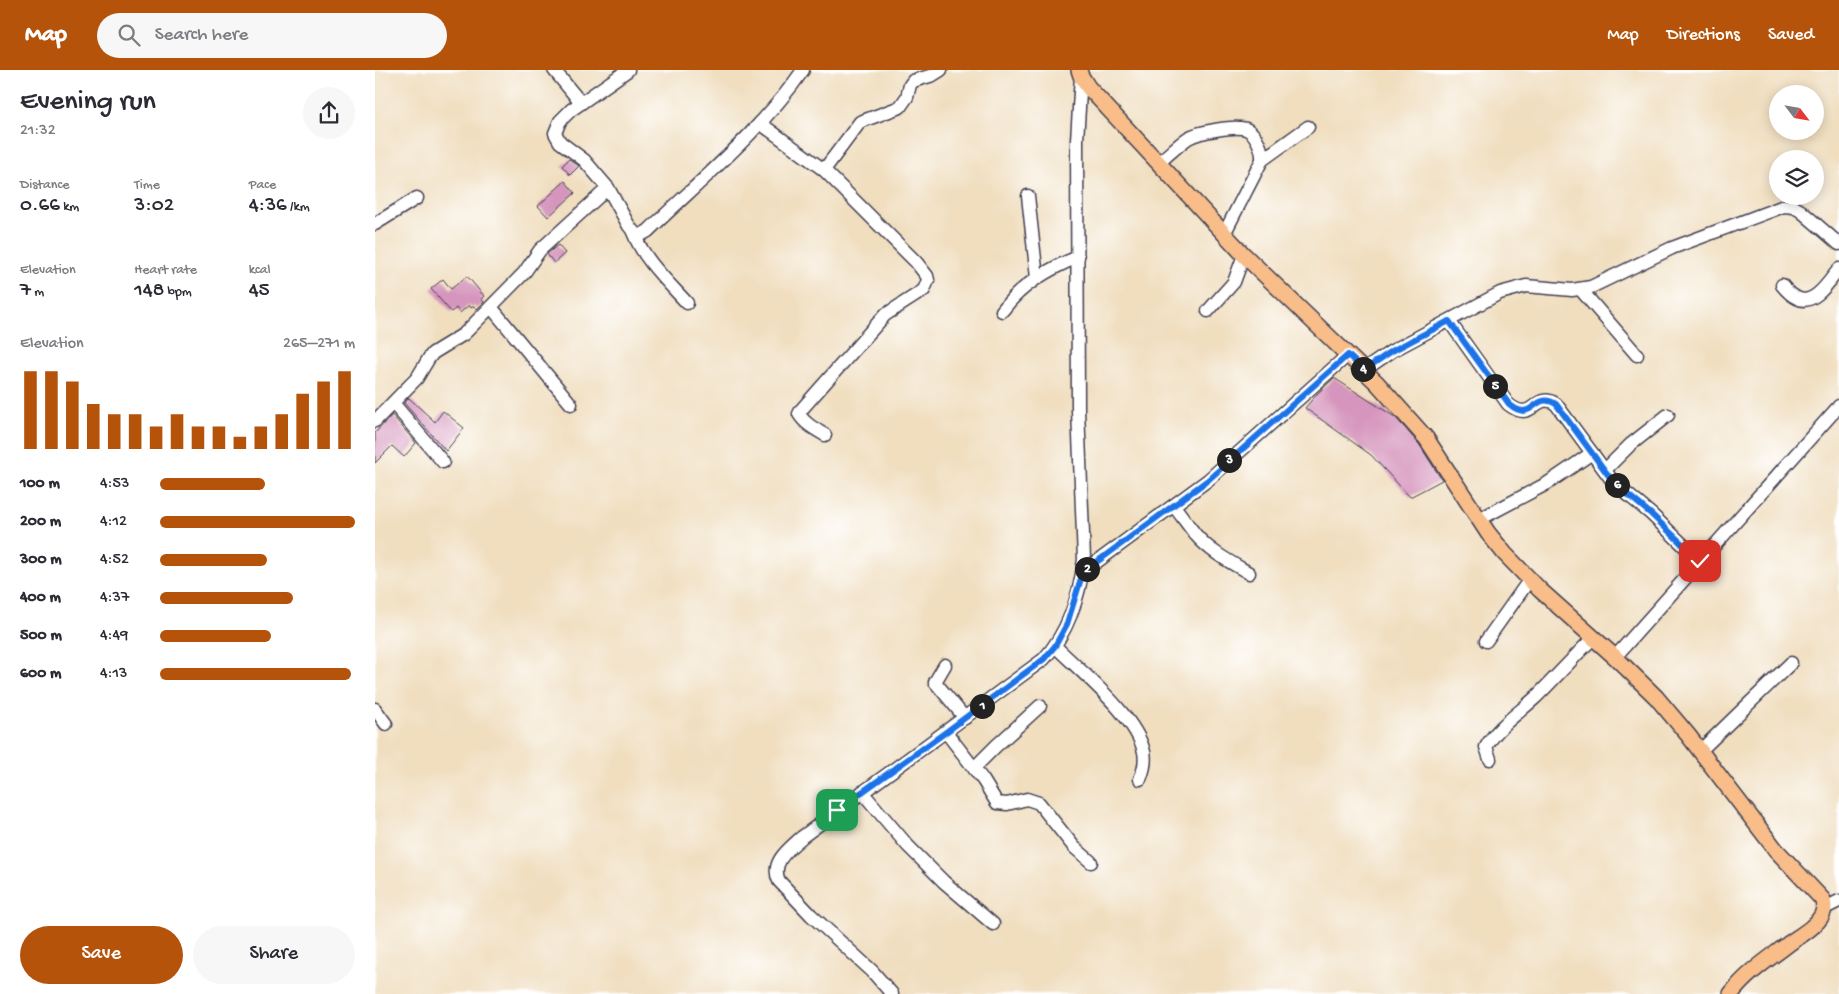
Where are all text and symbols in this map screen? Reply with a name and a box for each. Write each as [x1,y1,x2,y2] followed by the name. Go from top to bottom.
[97,13,447,58] search box
[25,21,67,50] text: Map
[115,21,143,49] icon: search
[155,24,248,47] text: Search here
[1607,25,1639,46] text: Map
[1667,25,1740,46] text: Directions
[1768,25,1814,46] text: Saved
[1769,85,1824,140] north arrow
[1769,85,1824,205] map controls
[20,86,156,119] text: Evening run
[303,87,355,139] button: share
[20,122,55,141] text: 21:32
[1769,150,1824,205] button: layers
[20,177,69,194] text: Distance
[134,177,160,194] text: Time
[249,177,276,194] text: Pace
[20,194,60,219] text: 0.66
[134,194,174,219] text: 3:02
[249,194,287,219] text: 4:36
[60,199,79,216] text: km
[287,199,310,216] text: /km
[20,262,76,279] text: Elevation
[134,262,197,279] text: Heart rate
[249,262,271,279] text: kcal
[20,279,31,304] text: 7
[134,279,164,304] text: 148
[249,279,270,304] text: 45
[31,284,44,301] text: m
[164,284,192,301] text: bpm
[20,335,84,354] text: Elevation
[283,335,355,354] text: 265–271 m
[1351,356,1375,382] pin: 4
[1360,361,1367,378] text: 4
[1483,374,1507,398] pin: 5
[1492,378,1499,395] text: 5
[1217,448,1241,472] pin: 3
[1226,452,1233,469] text: 3
[1605,472,1629,498] pin: 6
[20,475,60,494] text: 100 m
[100,475,129,494] text: 4:53
[1614,477,1621,494] text: 6
[20,513,61,532] text: 200 m
[100,513,127,532] text: 4:12
[1679,540,1721,582] pin
[1686,547,1714,575] icon: check
[20,551,62,570] text: 300 m
[100,551,129,570] text: 4:52
[1075,556,1099,582] pin: 2
[1084,561,1091,578] text: 2
[20,589,61,608] text: 400 m
[100,589,129,608] text: 4:37
[20,627,62,646] text: 500 m
[100,627,128,646] text: 4:49
[20,665,61,684] text: 600 m
[100,665,127,684] text: 4:13
[969,694,995,718] pin: 1
[980,698,985,715] text: 1
[816,789,858,831] pin
[823,796,851,824] icon: arrive
[20,926,183,984] button: Save
[193,926,355,984] button: Share

